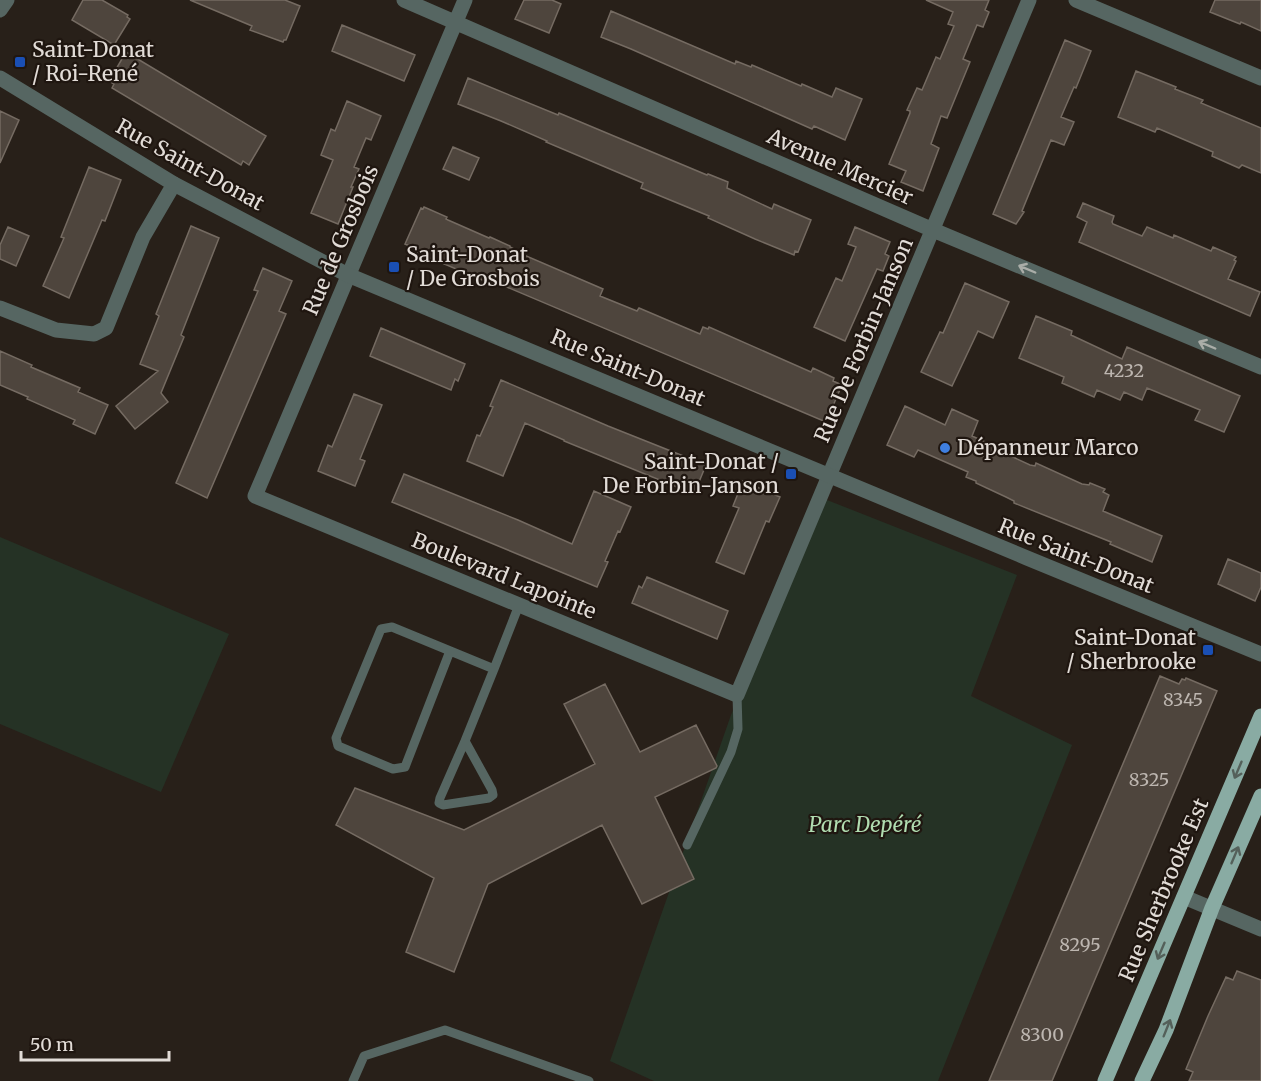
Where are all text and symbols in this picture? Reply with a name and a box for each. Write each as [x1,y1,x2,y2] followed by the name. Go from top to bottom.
[32,36,154,87] place label: Saint-Donat / Roi-René
[13,55,27,69] marker: Saint-Donat / Roi-René
[111,113,269,216] street label: Rue Saint-Donat
[762,122,917,211] street label: Avenue Mercier
[297,161,384,319] street label: Rue de Grosbois
[808,233,919,446] street label: Rue De Forbin-Janson
[406,241,540,292] place label: Saint-Donat / De Grosbois
[387,260,401,274] marker: Saint-Donat / De Grosbois
[1018,263,1037,274] one-way arrow
[547,323,710,412] street label: Rue Saint-Donat
[1198,338,1216,349] one-way arrow
[1104,359,1144,382] house number: 4232
[957,434,1138,461] place label: Dépanneur Marco
[938,441,952,455] marker: Dépanneur Marco
[603,448,779,499] place label: Saint-Donat / De Forbin-Janson
[784,467,798,481] marker: Saint-Donat / De Forbin-Janson
[994,512,1158,599] street label: Rue Saint-Donat
[408,526,600,625] street label: Boulevard Lapointe
[1067,624,1196,675] place label: Saint-Donat / Sherbrooke
[1201,643,1215,657] marker: Saint-Donat / Sherbrooke
[1163,688,1203,711] house number: 8345
[1232,760,1243,778] one-way arrow
[1129,768,1169,791] house number: 8325
[1113,794,1214,986] street label: Rue Sherbrooke Est
[808,811,922,838] park label: Parc Depéré
[1230,846,1242,864] one-way arrow
[1059,933,1101,956] house number: 8295
[1155,941,1166,960] one-way arrow
[1162,1019,1173,1038] one-way arrow
[1020,1023,1064,1046] house number: 8300
[21,1024,170,1062] scale bar
[30,1033,74,1056] text: 50 m

